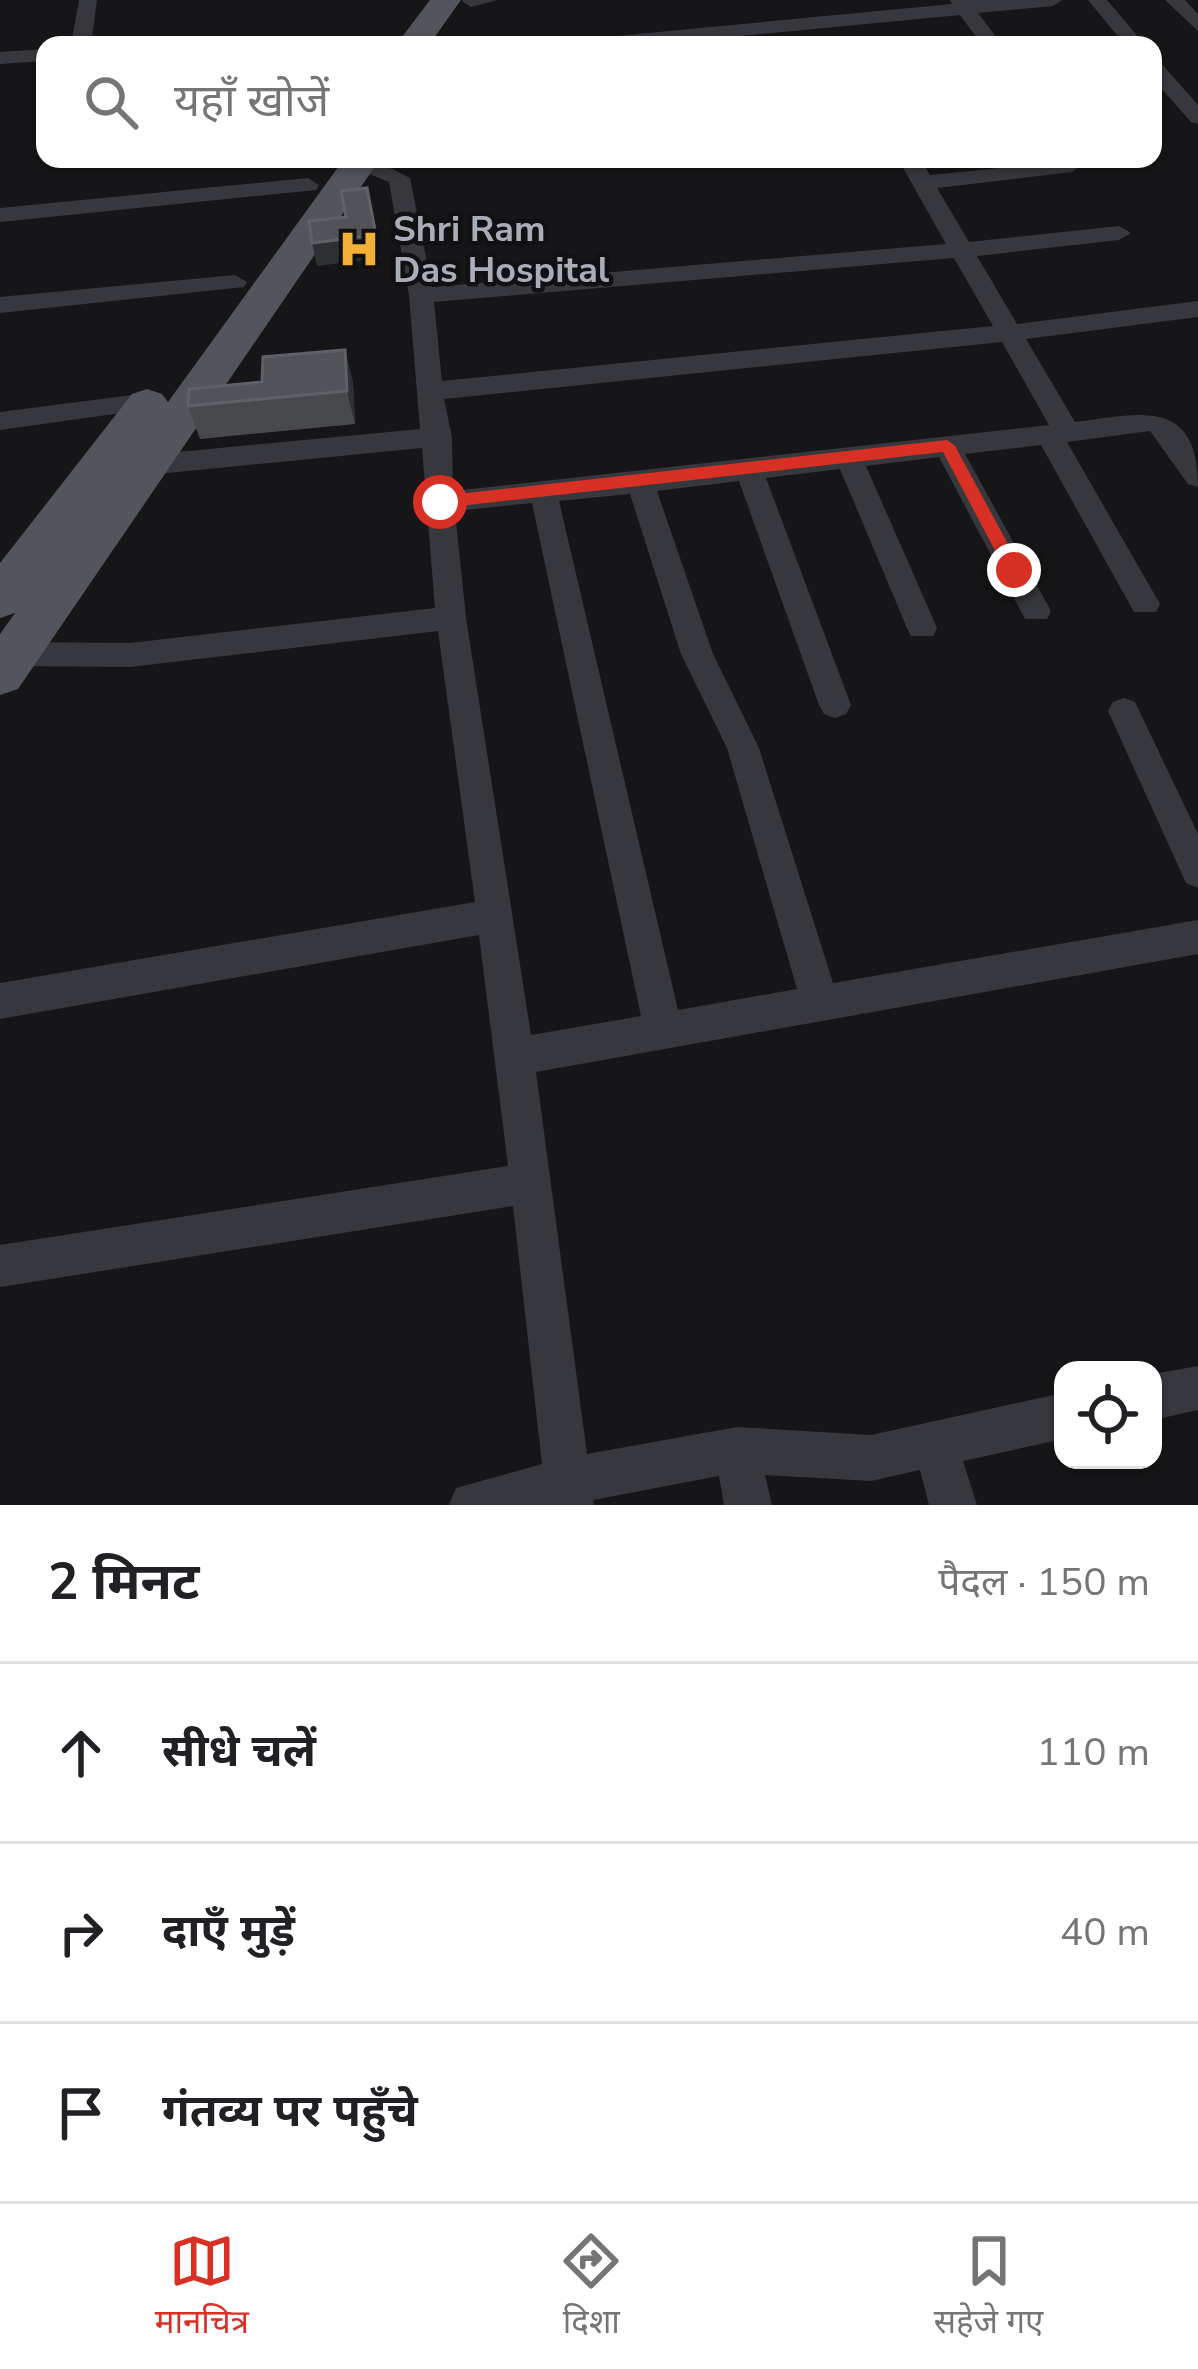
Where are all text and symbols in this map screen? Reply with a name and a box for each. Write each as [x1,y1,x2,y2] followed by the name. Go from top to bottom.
[36,36,1162,168] search box
[78,69,144,135] icon: search
[174,71,329,132] text: यहाँ खोजें
[393,205,610,295] place label: Shri Ram Das Hospital
[336,226,382,272] hospital icon: Shri Ram Das Hospital
[413,475,467,529] route start
[987,543,1041,597] route end
[1054,1361,1162,1469] map controls
[1054,1361,1162,1469] button: locate
[48,1547,199,1617] text: 2 मिनट
[938,1556,1150,1609] text: पैदल · 150 m
[48,1720,114,1786] icon: ahead
[162,1721,316,1782] text: सीधे चलें
[1036,1726,1150,1779] text: 110 m
[48,1900,114,1966] icon: right
[162,1901,295,1962] text: दाएँ मुड़ें
[1060,1906,1150,1959] text: 40 m
[48,2080,114,2146] icon: arrive
[162,2081,418,2142] text: गंतव्य पर पहुँचे
[155,2228,249,2346] tab: मानचित्र
[558,2228,624,2346] tab: दिशा
[934,2228,1043,2346] tab: सहेजे गए

